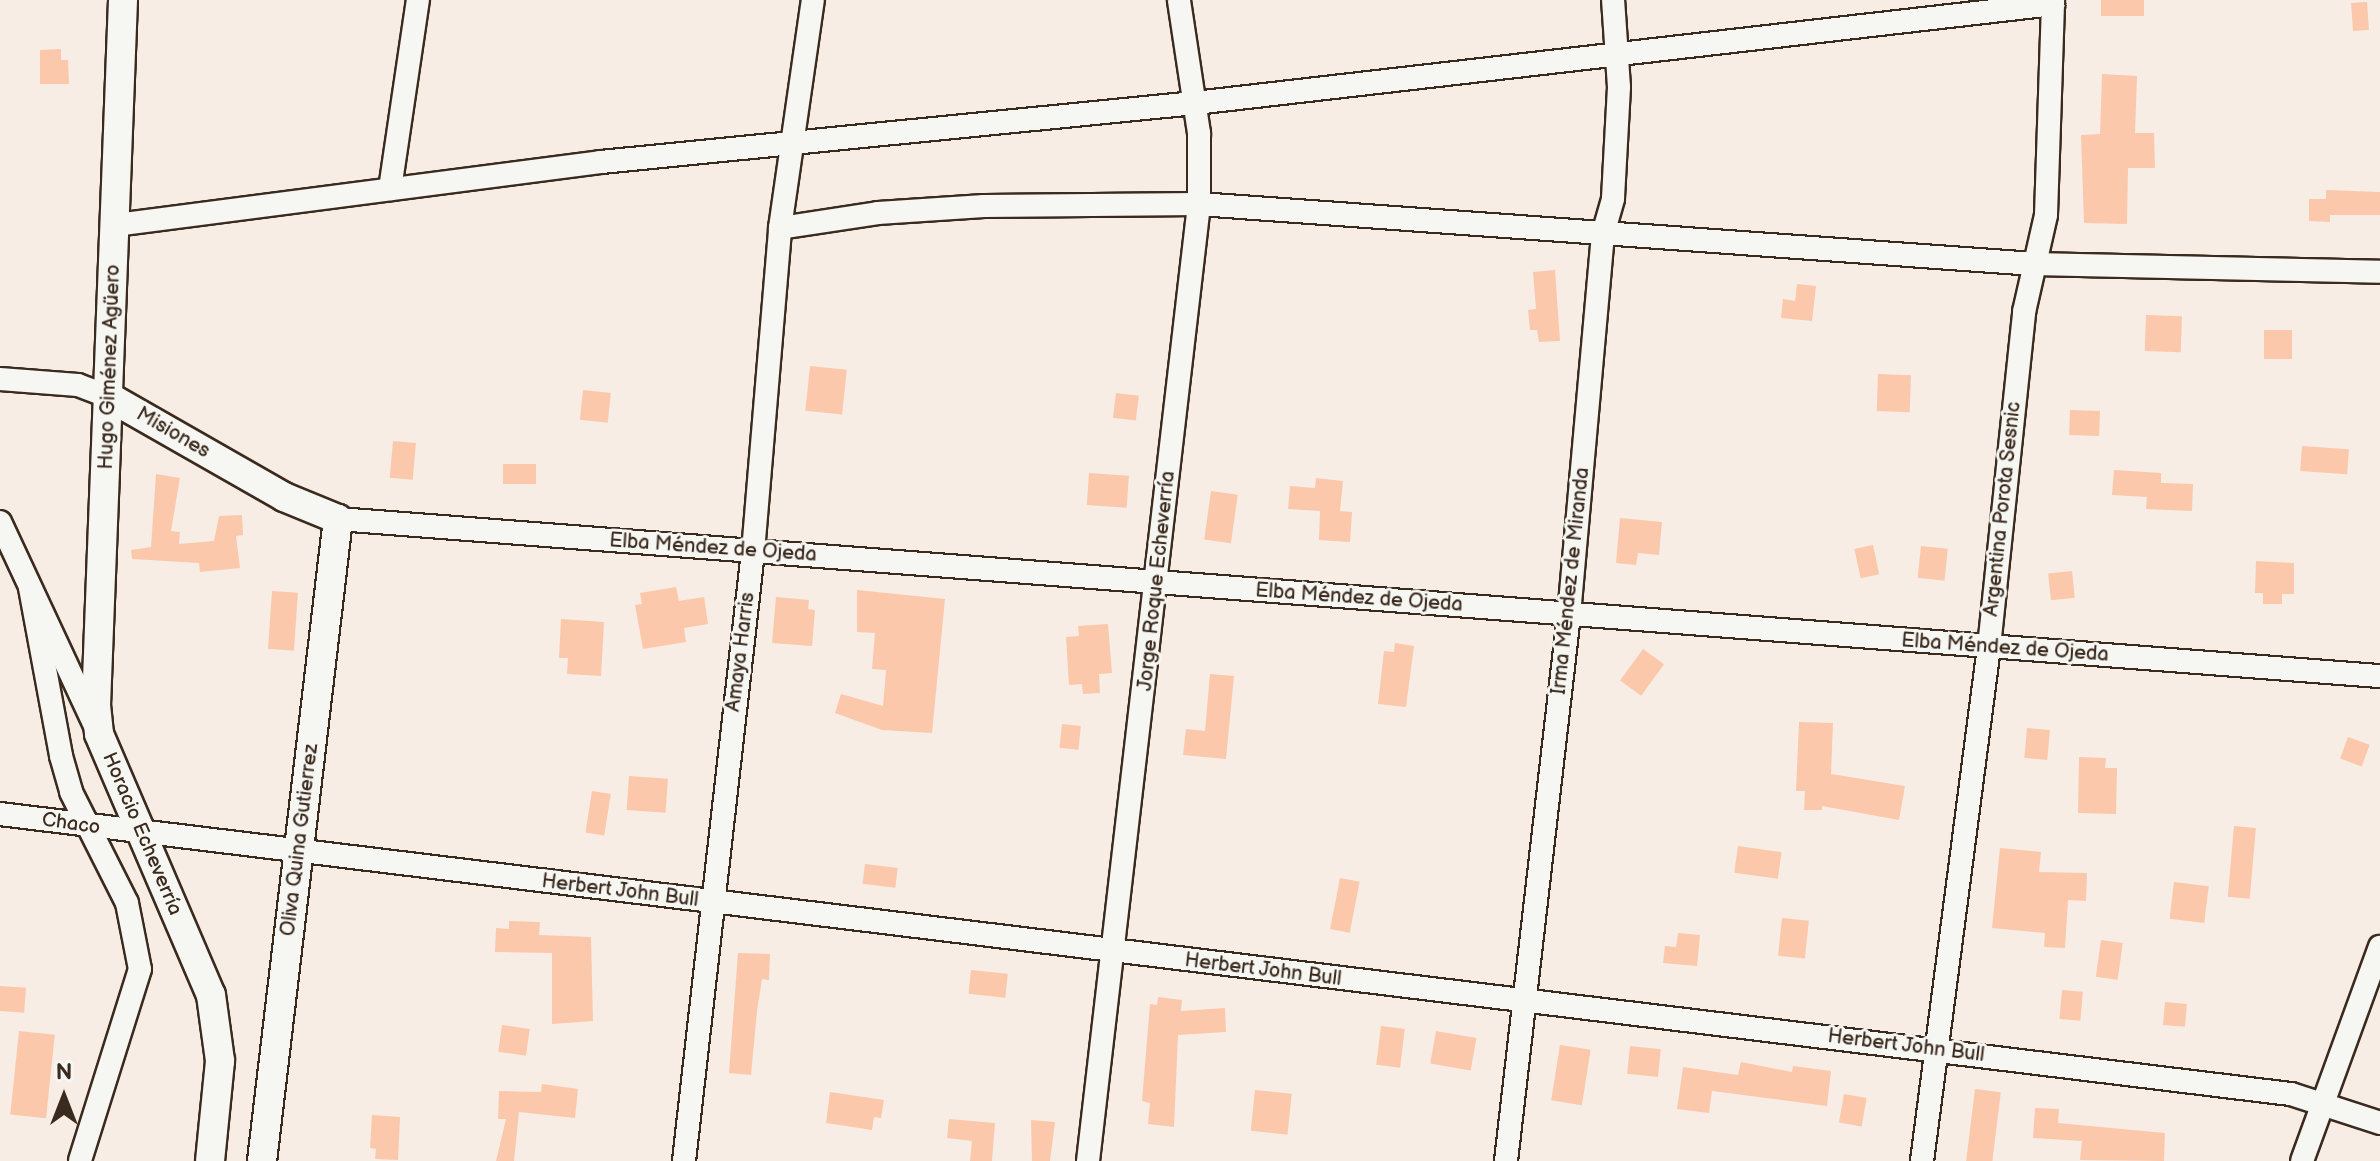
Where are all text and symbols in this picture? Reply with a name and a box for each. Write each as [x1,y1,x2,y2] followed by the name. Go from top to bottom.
[94,264,126,470] street label: Hugo Giménez Agüero
[1980,400,2026,618] street label: Argentina Porota Sesnic
[132,402,214,464] street label: Misiones
[1547,466,1595,696] street label: Irma Méndez de Miranda
[1134,470,1180,692] street label: Jorge Roque Echeverría
[608,529,818,567] street label: Elba Méndez de Ojeda
[1254,579,1464,617] street label: Elba Méndez de Ojeda
[722,591,760,713] street label: Amaya Harris
[1900,629,2110,667] street label: Elba Méndez de Ojeda
[276,743,324,937] street label: Oliva Quina Gutierrez
[97,749,187,919] street label: Horacio Echeverría
[40,808,102,840] street label: Chaco
[540,869,700,913] street label: Herbert John Bull
[1183,948,1343,992] street label: Herbert John Bull
[1826,1024,1986,1068] street label: Herbert John Bull
[24,1057,104,1137] north arrow
[56,1059,72,1086] text: N

